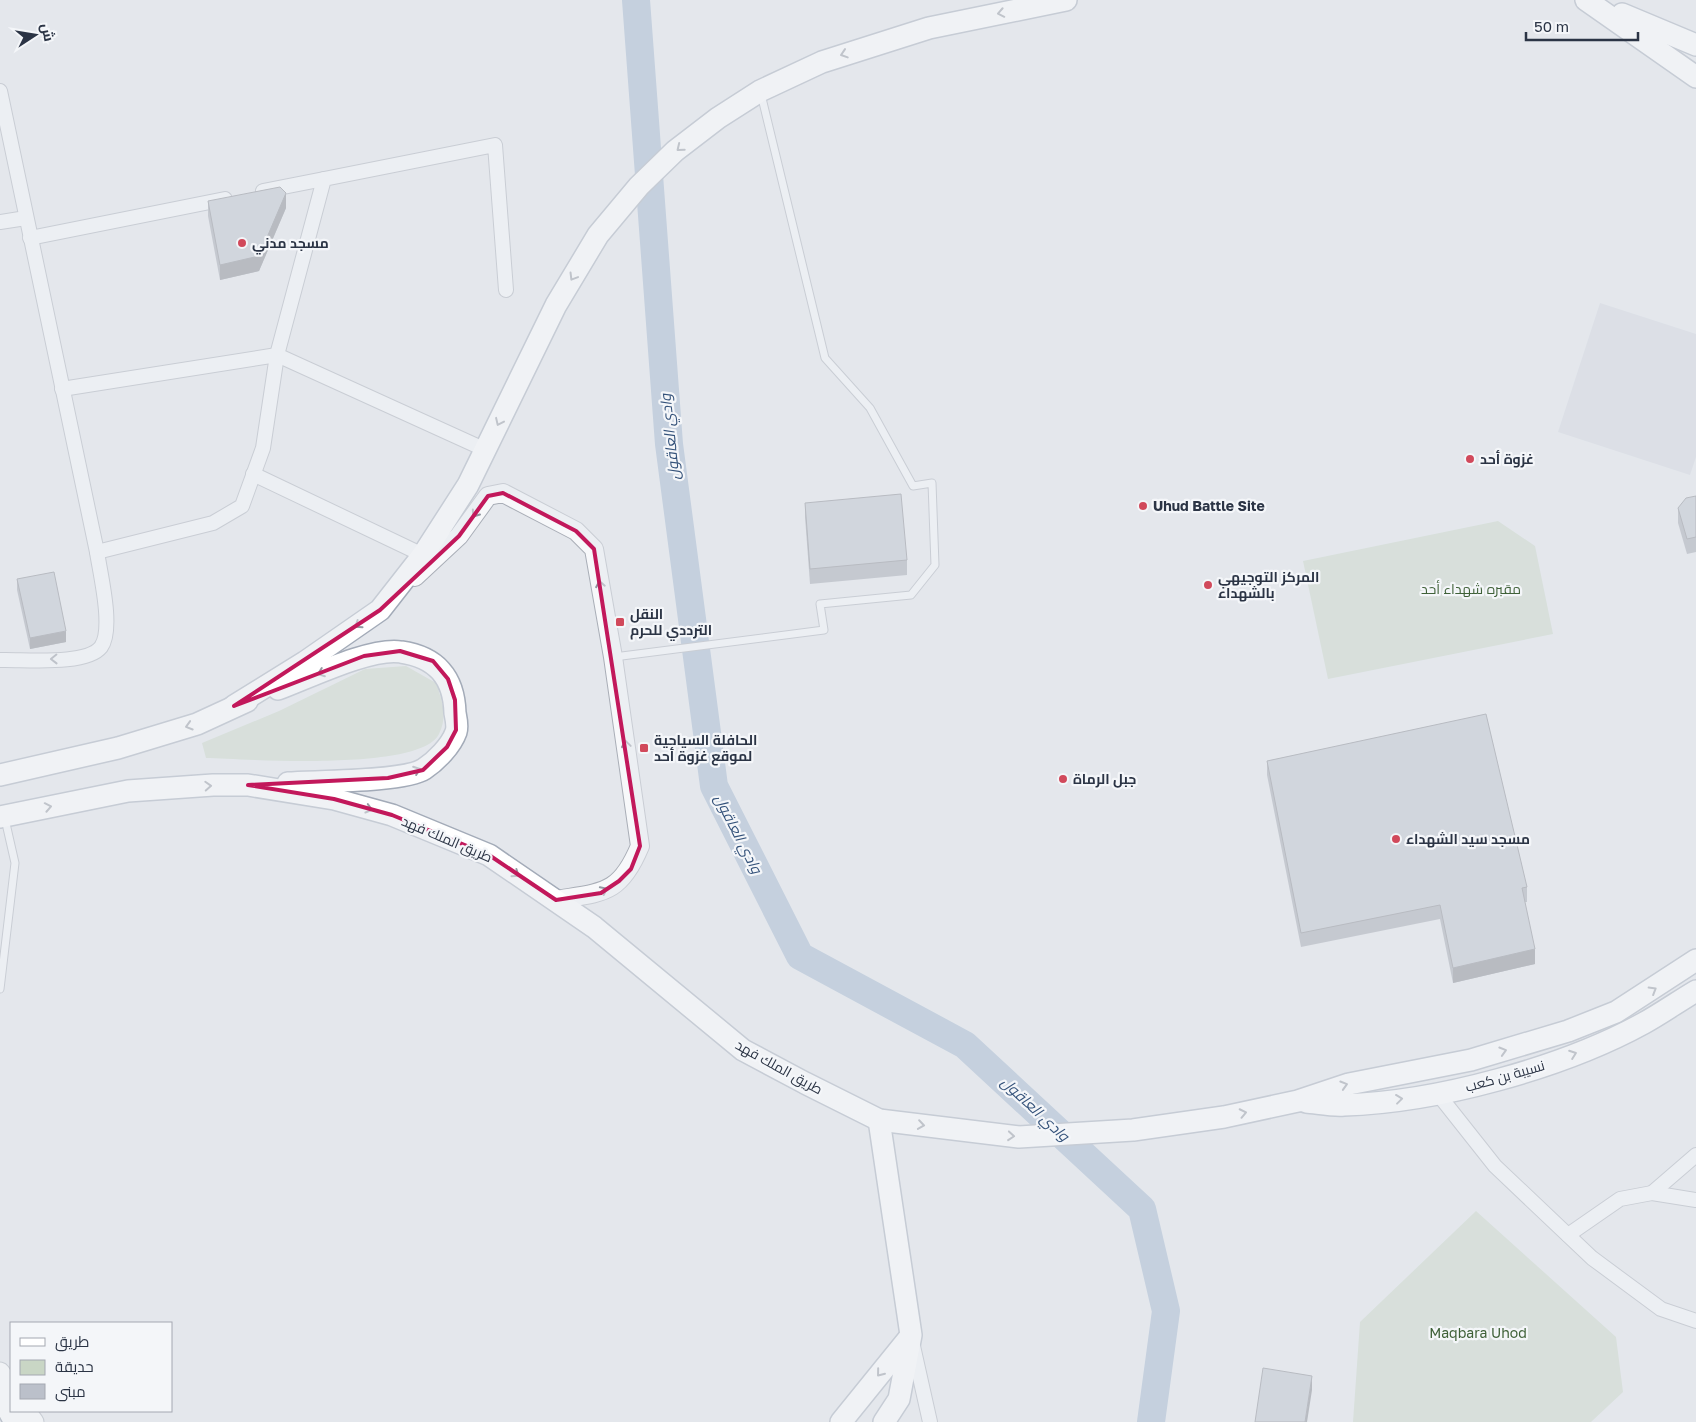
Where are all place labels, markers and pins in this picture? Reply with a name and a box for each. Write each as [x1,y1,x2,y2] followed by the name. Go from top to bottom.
[252,234,329,255] place label: مسجد مدني
[236,237,248,249] marker: مسجد مدني
[1480,450,1534,468] place label: غزوة أحد
[1464,453,1476,465] marker: غزوة أحد
[1153,497,1265,514] place label: Uhud Battle Site
[1137,500,1149,512] marker: Uhud Battle Site
[1218,568,1319,602] place label: المركز التوجيهي بالشهداء
[1202,579,1214,591] marker: المركز التوجيهي بالشهداء
[630,605,712,641] place label: النقل الترددي للحرم
[614,616,626,628] marker: النقل الترددي للحرم
[654,731,757,766] place label: الحافلة السياحية لموقع غزوة أحد
[638,742,650,754] marker: الحافلة السياحية لموقع غزوة أحد
[1073,770,1136,788] place label: جبل الرماة
[1057,773,1069,785] marker: جبل الرماة
[1406,830,1530,848] place label: مسجد سيد الشهداء
[1390,833,1402,845] marker: مسجد سيد الشهداء

